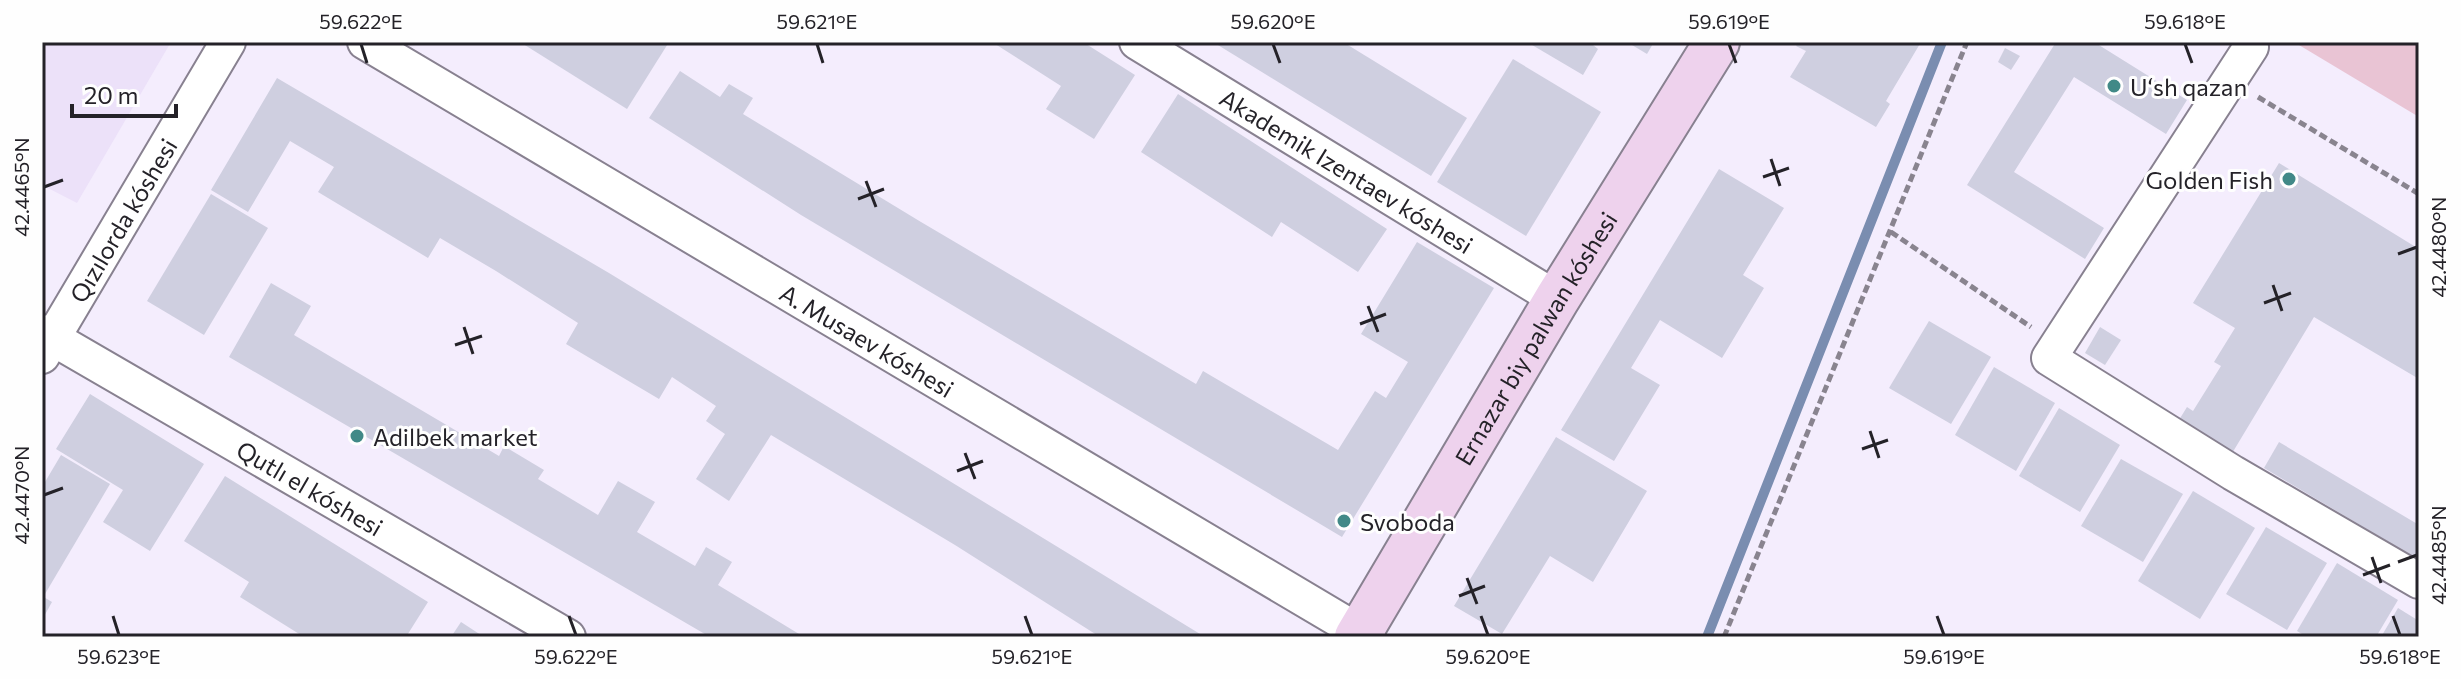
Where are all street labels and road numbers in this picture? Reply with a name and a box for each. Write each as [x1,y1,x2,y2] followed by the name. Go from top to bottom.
[1215,82,1479,259] street label: Akademik Izentaev kóshesi
[63,133,182,307] street label: Qızılorda kóshesi
[1448,206,1622,470] street label: Ernazar biy palwan kóshesi
[775,277,959,403] street label: A. Musaev kóshesi
[232,434,388,541] street label: Qutlı el kóshesi

